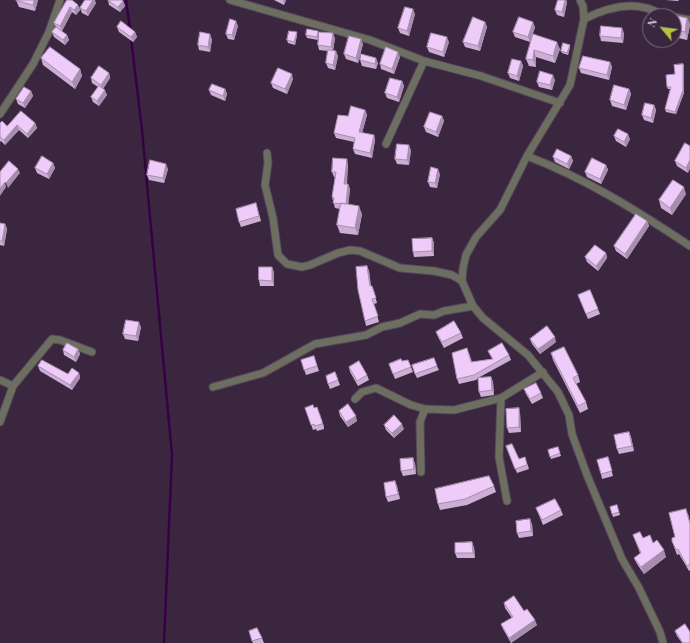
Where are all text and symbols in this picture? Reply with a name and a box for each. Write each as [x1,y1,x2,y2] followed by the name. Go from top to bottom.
[642,8,682,48] north arrow
[643,15,660,30] text: N

